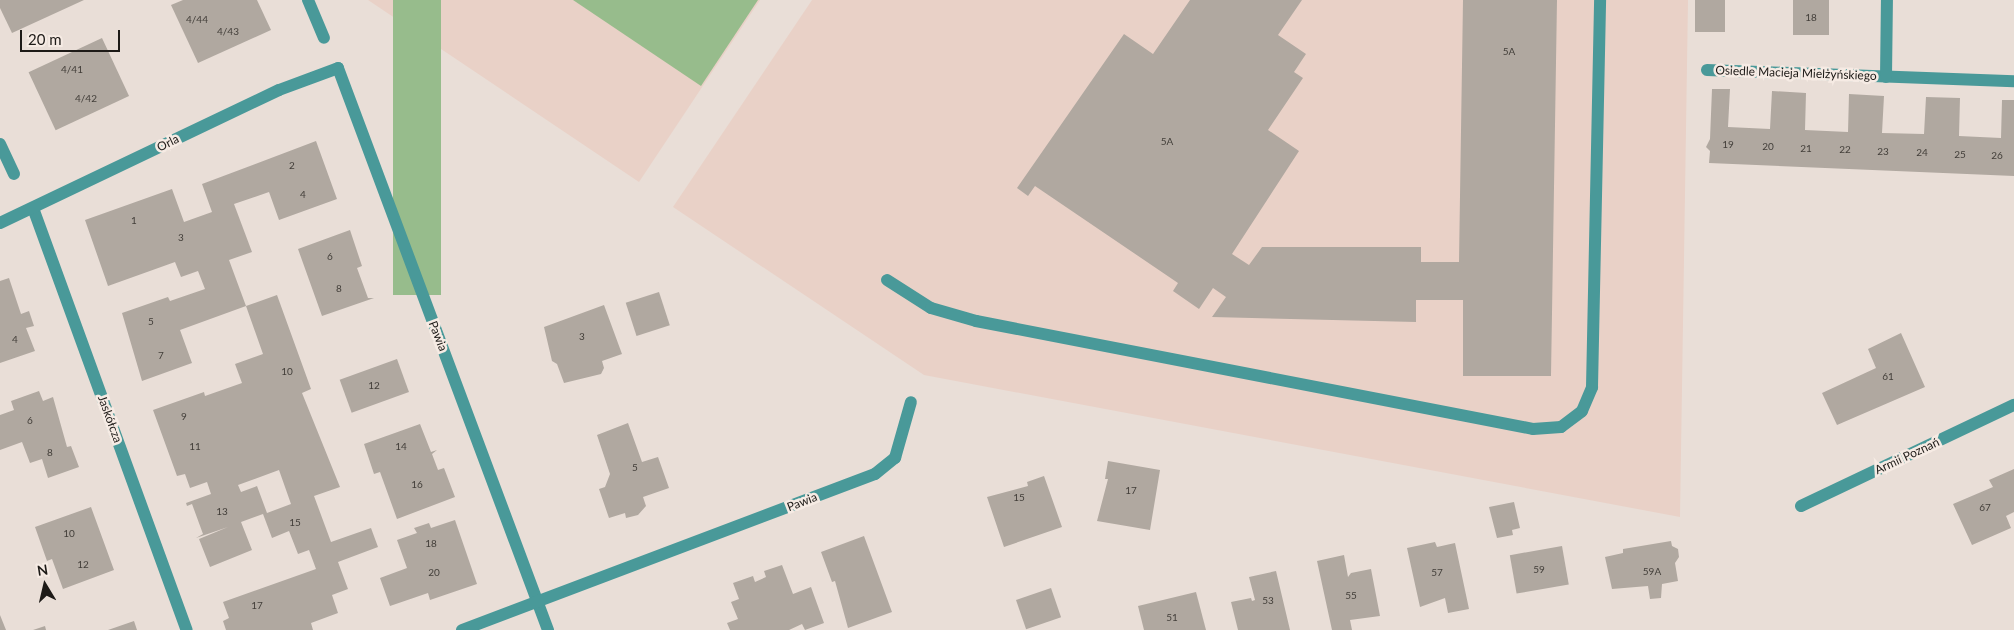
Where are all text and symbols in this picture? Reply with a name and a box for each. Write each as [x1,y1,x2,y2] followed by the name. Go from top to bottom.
[1805,12,1817,24] house number: 18
[186,14,208,26] house number: 4/44
[22,20,122,52] scale bar
[217,26,239,38] house number: 4/43
[28,30,62,48] text: 20 m
[1503,46,1515,58] house number: 5A
[1715,63,1877,83] street label: Osiedle Macieja Mielżyńskiego
[61,64,83,76] house number: 4/41
[75,93,97,105] house number: 4/42
[155,132,181,154] street label: Orla
[1161,136,1173,148] house number: 5A
[1722,139,1734,151] house number: 19
[1762,141,1774,153] house number: 20
[1800,143,1812,155] house number: 21
[1839,144,1851,156] house number: 22
[1877,146,1889,158] house number: 23
[1916,147,1928,159] house number: 24
[1954,149,1966,161] house number: 25
[1991,150,2003,162] house number: 26
[289,160,295,172] house number: 2
[300,189,306,201] house number: 4
[131,215,137,227] house number: 1
[178,232,184,244] house number: 3
[327,251,333,263] house number: 6
[336,283,342,295] house number: 8
[148,316,154,328] house number: 5
[426,319,450,353] street label: Pawia
[579,331,585,343] house number: 3
[12,334,18,346] house number: 4
[158,350,164,362] house number: 7
[281,366,293,378] house number: 10
[1882,371,1894,383] house number: 61
[368,380,380,392] house number: 12
[95,393,125,445] street label: Jaskółcza
[181,411,187,423] house number: 9
[27,415,33,427] house number: 6
[1872,435,1942,477] street label: Armii Poznań
[189,441,201,453] house number: 11
[395,441,407,453] house number: 14
[47,447,53,459] house number: 8
[632,462,638,474] house number: 5
[411,479,423,491] house number: 16
[1125,485,1137,497] house number: 17
[785,490,819,514] street label: Pawia
[1013,492,1025,504] house number: 15
[1979,502,1991,514] house number: 67
[216,506,228,518] house number: 13
[289,517,301,529] house number: 15
[63,528,75,540] house number: 10
[425,538,437,550] house number: 18
[77,559,89,571] house number: 12
[20,560,70,610] north arrow
[36,560,49,579] text: N
[1533,564,1545,576] house number: 59
[1643,566,1661,578] house number: 59A
[428,567,440,579] house number: 20
[1431,567,1443,579] house number: 57
[1345,590,1357,602] house number: 55
[1262,595,1274,607] house number: 53
[251,600,263,612] house number: 17
[1166,612,1178,624] house number: 51

